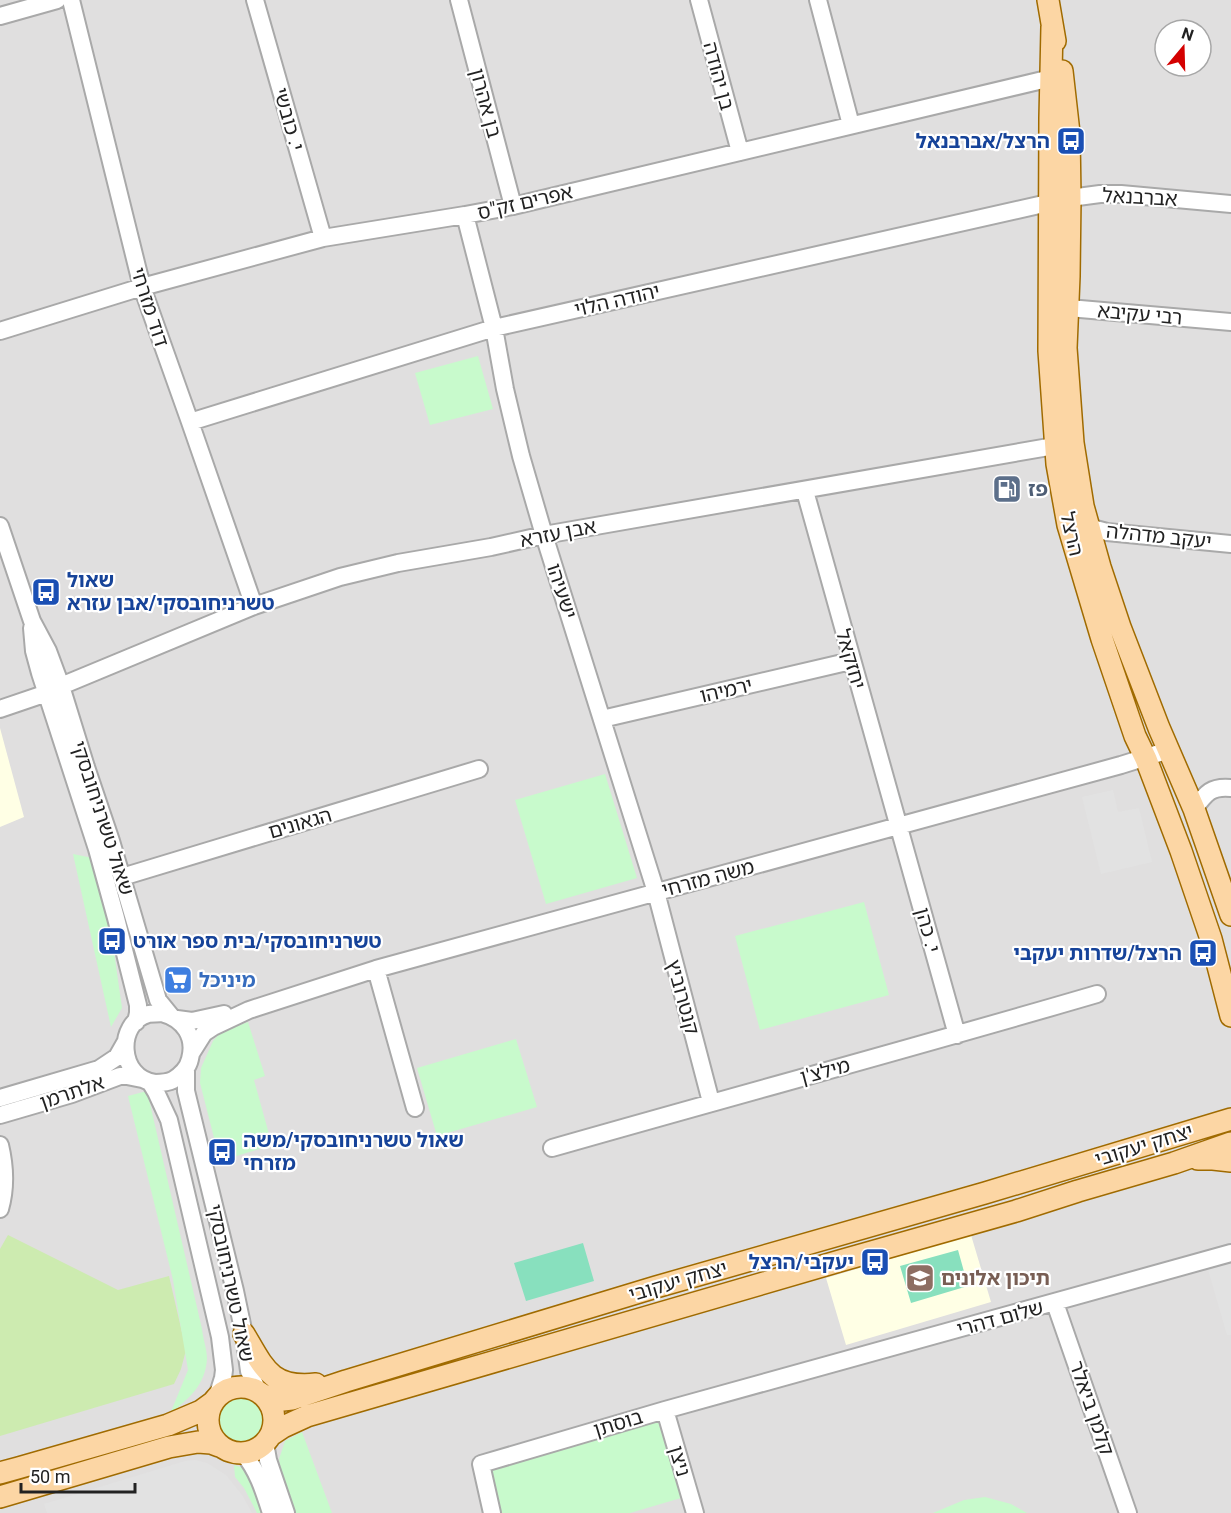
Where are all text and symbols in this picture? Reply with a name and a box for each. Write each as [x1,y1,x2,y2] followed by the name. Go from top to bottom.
[1153,18,1213,78] north arrow
[1179,23,1196,45] text: N
[698,39,740,113] street label: בן יהודה
[465,65,507,141] street label: בן אהרון
[269,85,309,153] street label: י. כובשי
[1055,125,1087,157] bus stop icon: הרצל/אברבנאל
[916,129,1050,153] place label: הרצל/אברבנאל
[475,179,575,225] street label: אפרים זק"ס
[1102,183,1178,211] street label: אברבנאל
[126,264,174,350] street label: דוד מזרחי
[572,279,662,321] street label: יהודה הלוי
[1097,298,1183,330] street label: רבי עקיבא
[991,473,1023,505] fuel station icon: פז
[1028,477,1048,501] place label: פז
[1055,510,1089,558] street label: הרצל
[518,514,598,552] street label: אבן עזרא
[1105,519,1213,553] street label: יעקב מדהלה
[542,560,582,622] street label: ישעיהו
[67,568,275,615] place label: שאול טשרניחובסקי/אבן עזרא
[30,576,62,608] bus stop icon: שאול טשרניחובסקי/אבן עזרא
[831,626,871,692] street label: יחזקאל
[697,672,755,708] street label: ירמיהו
[67,738,139,898] street label: שאול טשרניחובסקי
[265,803,335,843] street label: הגאונים
[659,854,757,902] street label: משה מזרחי
[911,905,945,955] street label: י. כהן
[96,925,128,957] bus stop icon: טשרניחובסקי/בית ספר אורט
[133,929,382,953] place label: טשרניחובסקי/בית ספר אורט
[1187,937,1219,969] bus stop icon: הרצל/שדרות יעקבי
[1013,941,1182,965] place label: הרצל/שדרות יעקבי
[662,957,704,1037] street label: קנטרוביץ
[162,964,194,996] supermarket icon: מיניכל
[199,968,255,992] place label: מיניכל
[797,1053,853,1089] street label: מילצ'ן
[37,1070,107,1114] street label: אלתרמן
[1092,1119,1196,1171] street label: יצחק יעקובי
[243,1128,464,1175] place label: שאול טשרניחובסקי/משה מזרחי
[206,1136,238,1168] bus stop icon: שאול טשרניחובסקי/משה מזרחי
[203,1202,259,1364] street label: שאול טשרניחובסקי
[859,1246,891,1278] bus stop icon: יעקבי/הרצל
[749,1250,854,1274] place label: יעקבי/הרצל
[626,1256,730,1306] street label: יצחק יעקובי
[904,1262,936,1294] school or university icon: תיכון אלונים
[941,1266,1050,1290] place label: תיכון אלונים
[954,1295,1046,1341] street label: שלום דהרי
[1065,1358,1119,1458] street label: קלמן ביאלר
[590,1404,646,1442] street label: בוסתן
[664,1443,696,1479] street label: ניצן
[21,1456,135,1494] scale bar
[30,1466,70,1487] text: 50 m

